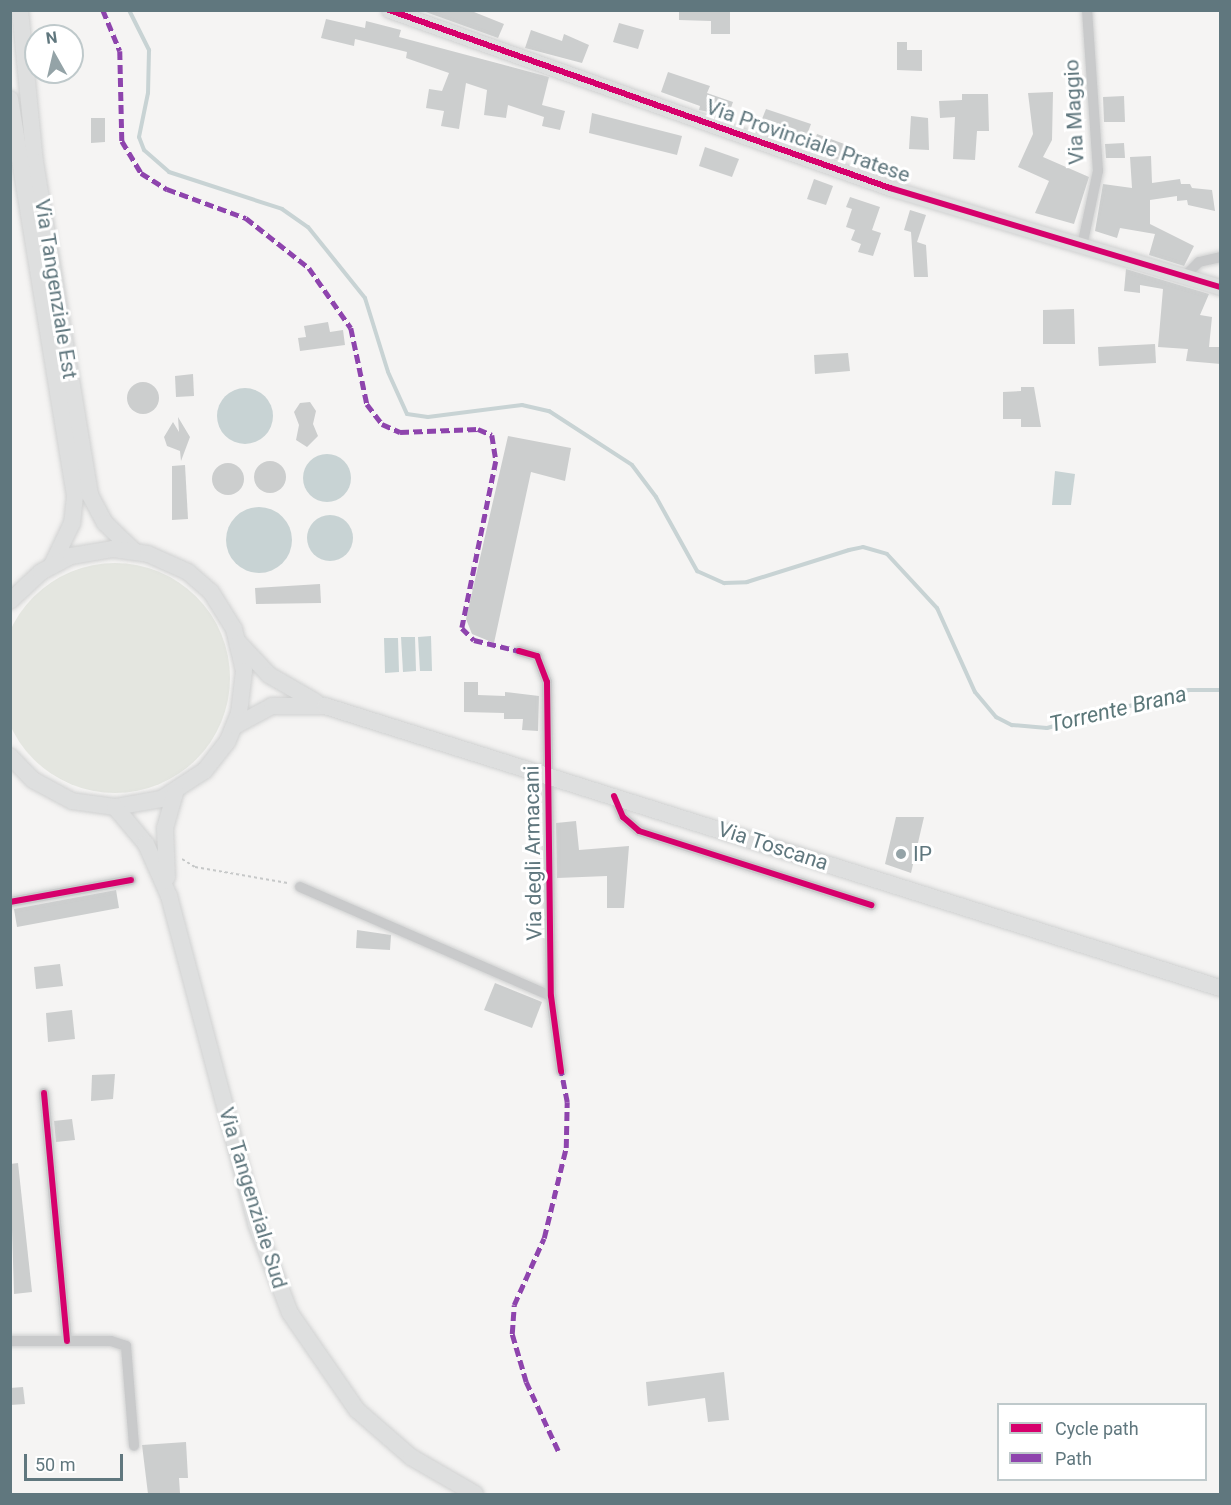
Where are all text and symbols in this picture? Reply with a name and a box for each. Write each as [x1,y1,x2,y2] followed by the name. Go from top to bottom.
[24,24,84,84] north arrow
[45,27,59,48] text: N
[1059,59,1089,165] street label: Via Maggio
[703,94,913,188] street label: Via Provinciale Pratese
[29,197,83,381] street label: Via Tangenziale Est
[1047,680,1189,738] water label: Torrente Brana
[519,765,547,941] street label: Via degli Armacani
[714,816,832,876] street label: Via Toscana
[913,841,932,867] place label: IP
[894,847,908,861] marker: IP
[213,1104,293,1292] street label: Via Tangenziale Sud
[997,1403,1207,1481] legend
[1055,1418,1139,1439] text: Cycle path
[27,1442,126,1480] scale bar
[1055,1448,1092,1469] text: Path
[35,1454,75,1475] text: 50 m

